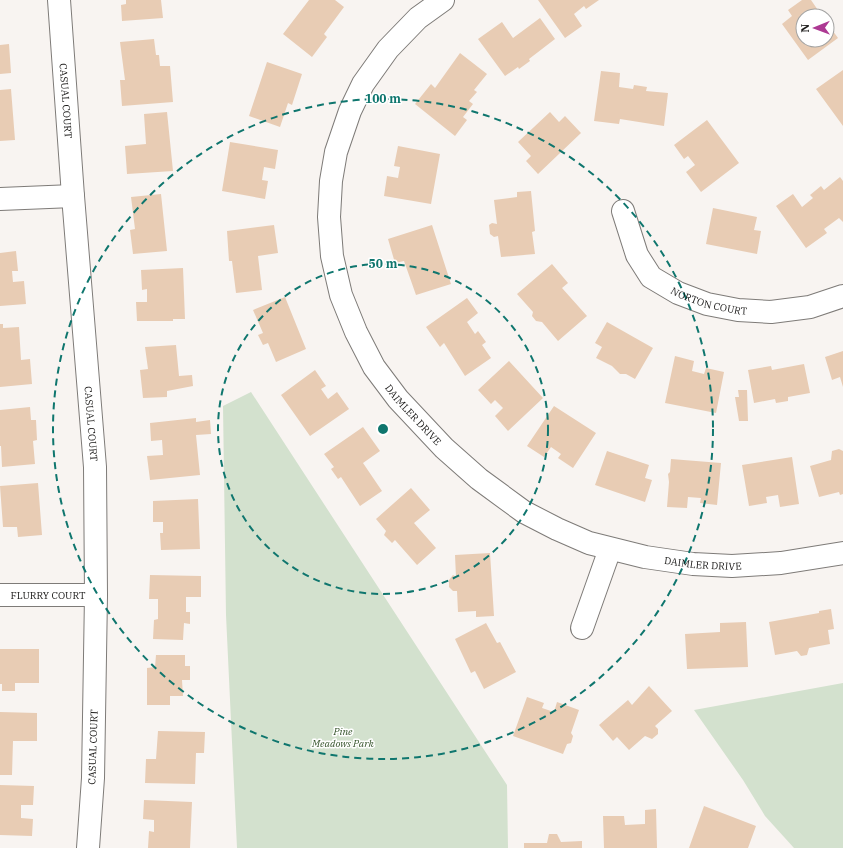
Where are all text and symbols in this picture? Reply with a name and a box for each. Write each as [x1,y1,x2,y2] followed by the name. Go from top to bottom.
[795,8,835,48] north arrow
[798,23,812,33] text: N
[57,63,75,139] street label: CASUAL COURT
[365,91,401,106] text: 100 m
[369,256,398,271] text: 50 m
[669,284,748,317] street label: NORTON COURT
[383,382,444,448] street label: DAIMLER DRIVE
[82,386,101,462] street label: CASUAL COURT
[376,422,390,436] centre of rings
[663,553,742,573] street label: DAIMLER DRIVE
[11,589,86,602] street label: FLURRY COURT
[85,709,101,785] street label: CASUAL COURT
[311,725,375,750] park label: Pine Meadows Park

